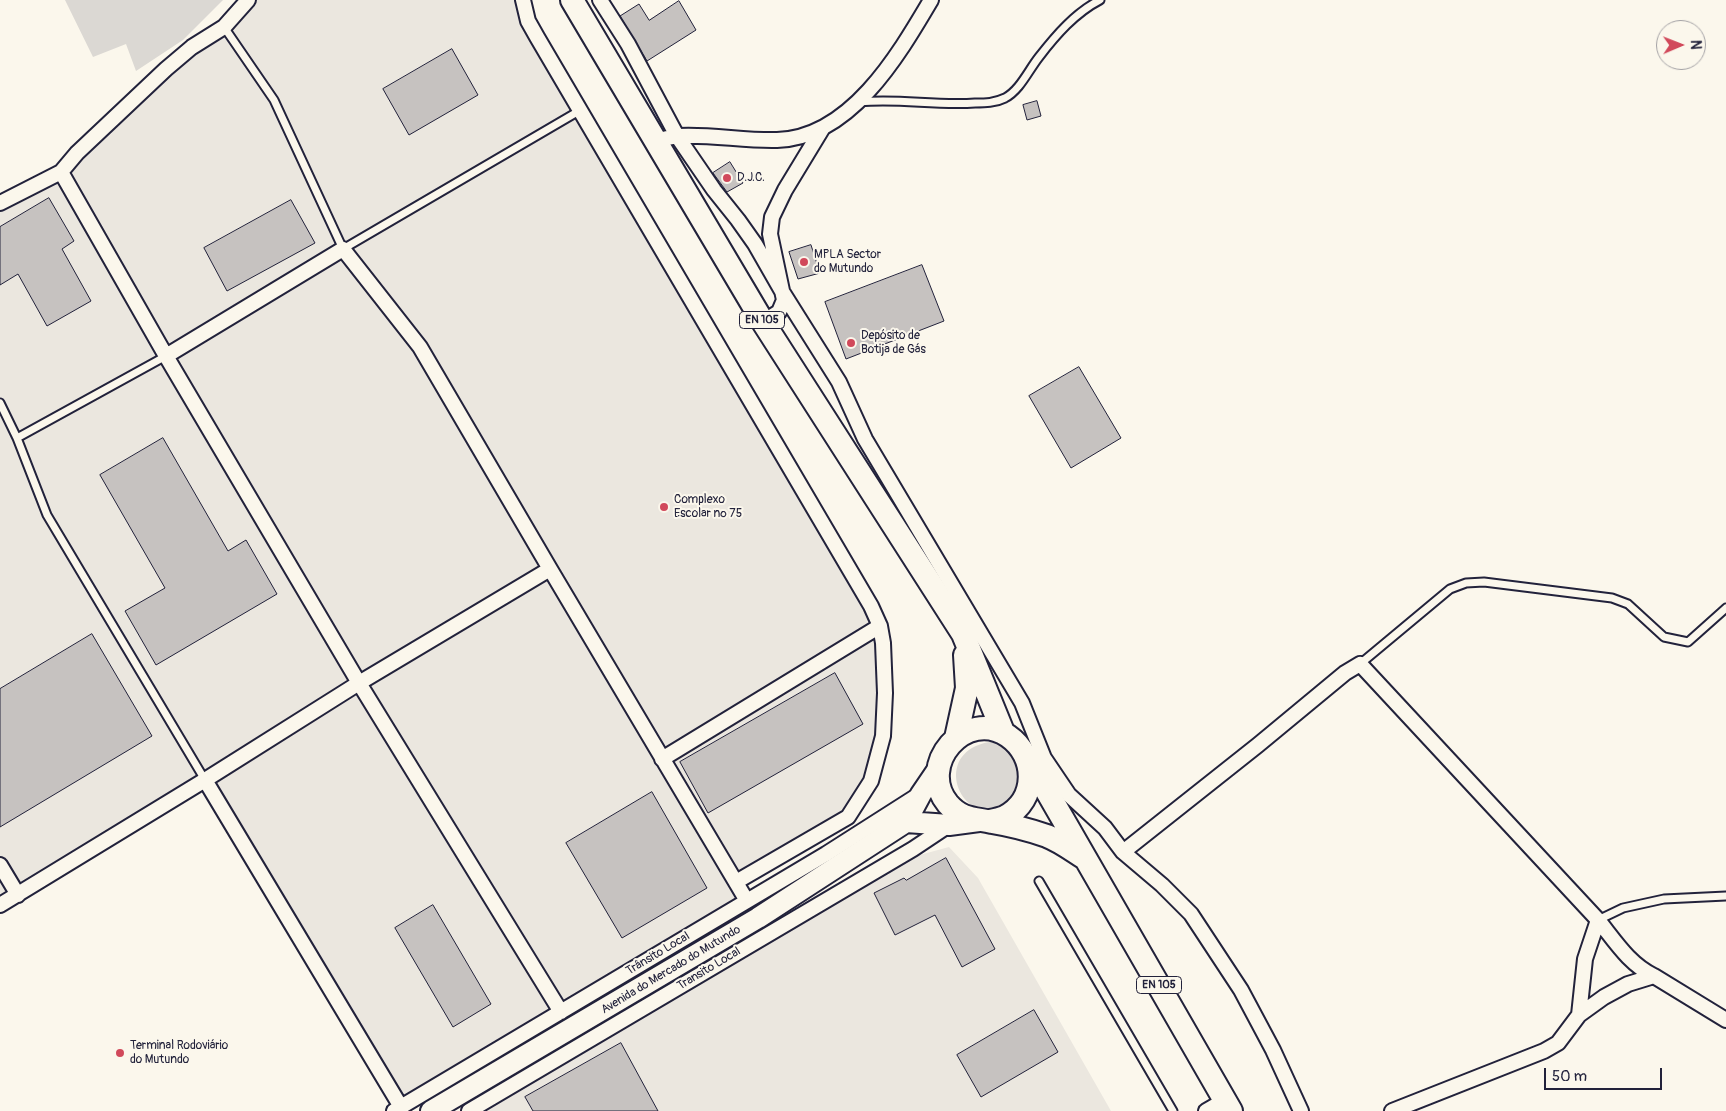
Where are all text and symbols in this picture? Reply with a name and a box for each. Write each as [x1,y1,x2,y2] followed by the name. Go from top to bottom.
[1656,20,1706,70] north arrow
[1687,40,1704,50] text: N
[737,171,765,185] place label: D.J.C.
[721,172,733,184] marker: D.J.C.
[814,248,881,276] place label: MPLA Sector do Mutundo
[798,256,810,268] marker: MPLA Sector do Mutundo
[740,312,784,328] road number: EN 105
[861,329,926,357] place label: Depósito de Botija de Gás
[845,337,857,349] marker: Depósito de Botija de Gás
[674,493,742,521] place label: Complexo Escolar nº 75
[658,501,670,513] marker: Complexo Escolar nº 75
[599,923,743,1017] street label: Avenida do Mercado do Mutundo
[623,929,693,979] street label: Trânsito Local
[675,944,743,994] street label: Transito Local
[1136,976,1182,994] road number: EN 105
[130,1039,228,1067] place label: Terminal Rodoviário do Mutundo
[114,1047,126,1059] marker: Terminal Rodoviário do Mutundo
[1546,1058,1664,1090] scale bar
[1552,1067,1587,1086] text: 50 m

